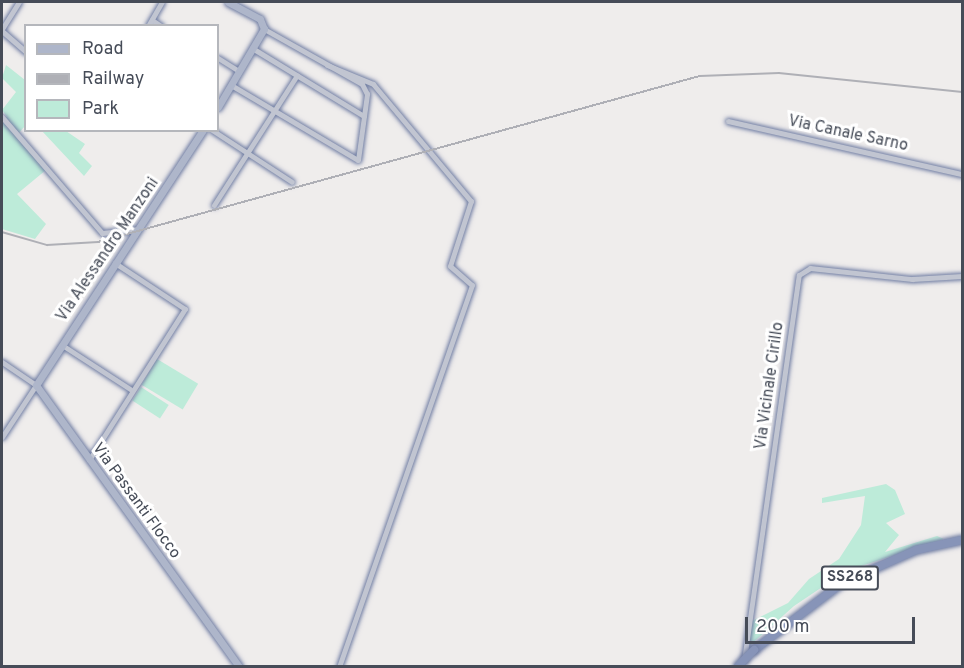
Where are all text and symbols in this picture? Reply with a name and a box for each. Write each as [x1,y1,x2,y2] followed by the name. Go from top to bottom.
[24,24,219,132] legend
[82,38,124,61] text: Road
[82,68,144,91] text: Railway
[82,98,119,121] text: Park
[786,112,910,156] street label: Via Canale Sarno
[52,174,164,326] street label: Via Alessandro Manzoni
[752,321,788,451] street label: Via Vicinale Cirillo
[88,439,184,563] street label: Via Passanti Flocco
[820,566,880,590] road number: SS268
[748,605,918,643] scale bar
[756,616,809,639] text: 200 m

